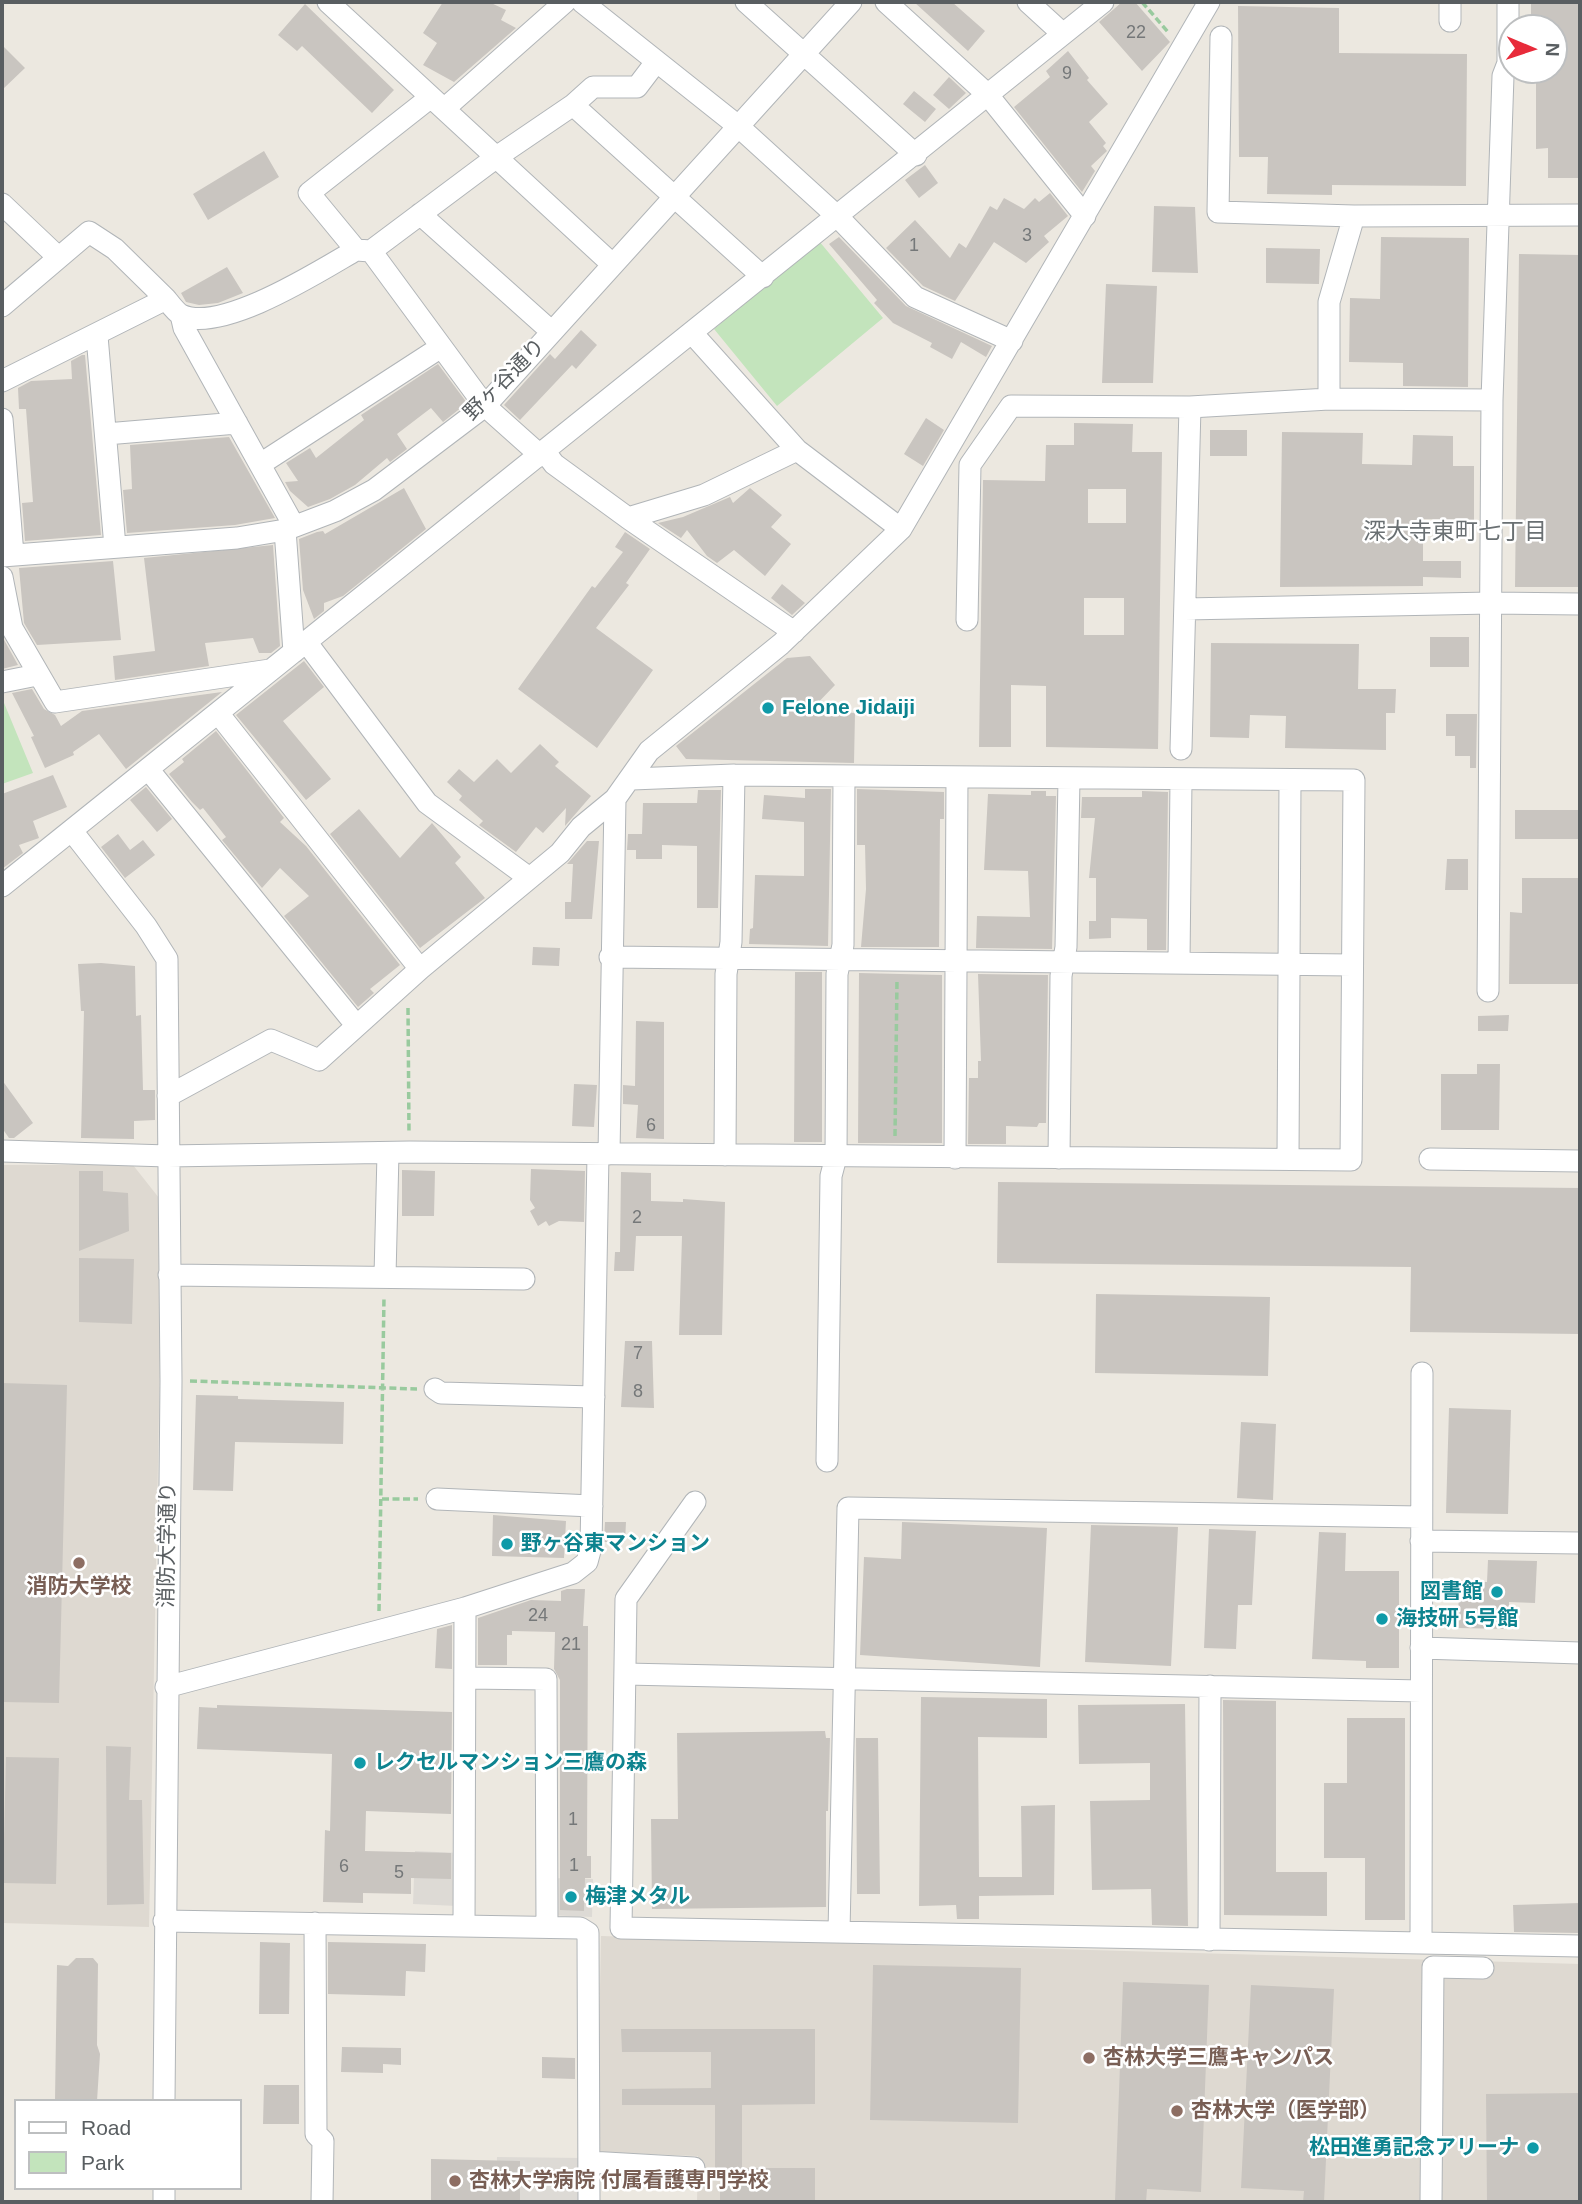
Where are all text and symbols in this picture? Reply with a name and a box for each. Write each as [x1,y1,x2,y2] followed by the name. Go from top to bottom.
[1498,14,1568,84] north arrow
[1126,22,1146,44] house number: 22
[1542,42,1563,57] text: N
[1062,63,1072,85] house number: 9
[1022,225,1032,247] house number: 3
[909,235,919,257] house number: 1
[459,334,551,426] street label: 野ヶ谷通り
[1363,519,1547,547] district label: 深大寺東町七丁目
[782,695,915,721] place label: Felone Jidaiji
[760,700,776,716] marker: Felone Jidaiji
[646,1115,656,1137] house number: 6
[632,1207,642,1229] house number: 2
[633,1343,643,1365] house number: 7
[633,1381,643,1403] house number: 8
[154,1482,182,1608] street label: 消防大学通り
[521,1531,710,1557] place label: 野ヶ谷東マンション
[499,1536,515,1552] marker: 野ヶ谷東マンション
[71,1555,87,1571] marker: 消防大学校
[27,1574,131,1600] place label: 消防大学校
[1420,1579,1483,1605] place label: 図書館
[1489,1584,1505,1600] marker: 図書館
[528,1605,548,1627] house number: 24
[1396,1606,1519,1632] place label: 海技研 5号館
[1374,1611,1390,1627] marker: 海技研 5号館
[561,1634,581,1656] house number: 21
[374,1750,647,1776] place label: レクセルマンション三鷹の森
[352,1755,368,1771] marker: レクセルマンション三鷹の森
[568,1809,578,1831] house number: 1
[569,1855,579,1877] house number: 1
[339,1856,349,1878] house number: 6
[394,1862,404,1884] house number: 5
[585,1884,690,1910] place label: 梅津メタル
[563,1889,579,1905] marker: 梅津メタル
[1103,2045,1334,2071] place label: 杏林大学三鷹キャンパス
[1081,2050,1097,2066] marker: 杏林大学三鷹キャンパス
[1191,2098,1380,2124] place label: 杏林大学（医学部）
[14,2099,242,2190] legend
[1169,2103,1185,2119] marker: 杏林大学（医学部）
[81,2116,131,2139] text: Road
[1309,2135,1519,2161] place label: 松田進勇記念アリーナ
[1525,2140,1541,2156] marker: 松田進勇記念アリーナ
[81,2151,124,2174] text: Park
[469,2168,769,2194] place label: 杏林大学病院 付属看護専門学校
[447,2173,463,2189] marker: 杏林大学病院 付属看護専門学校

